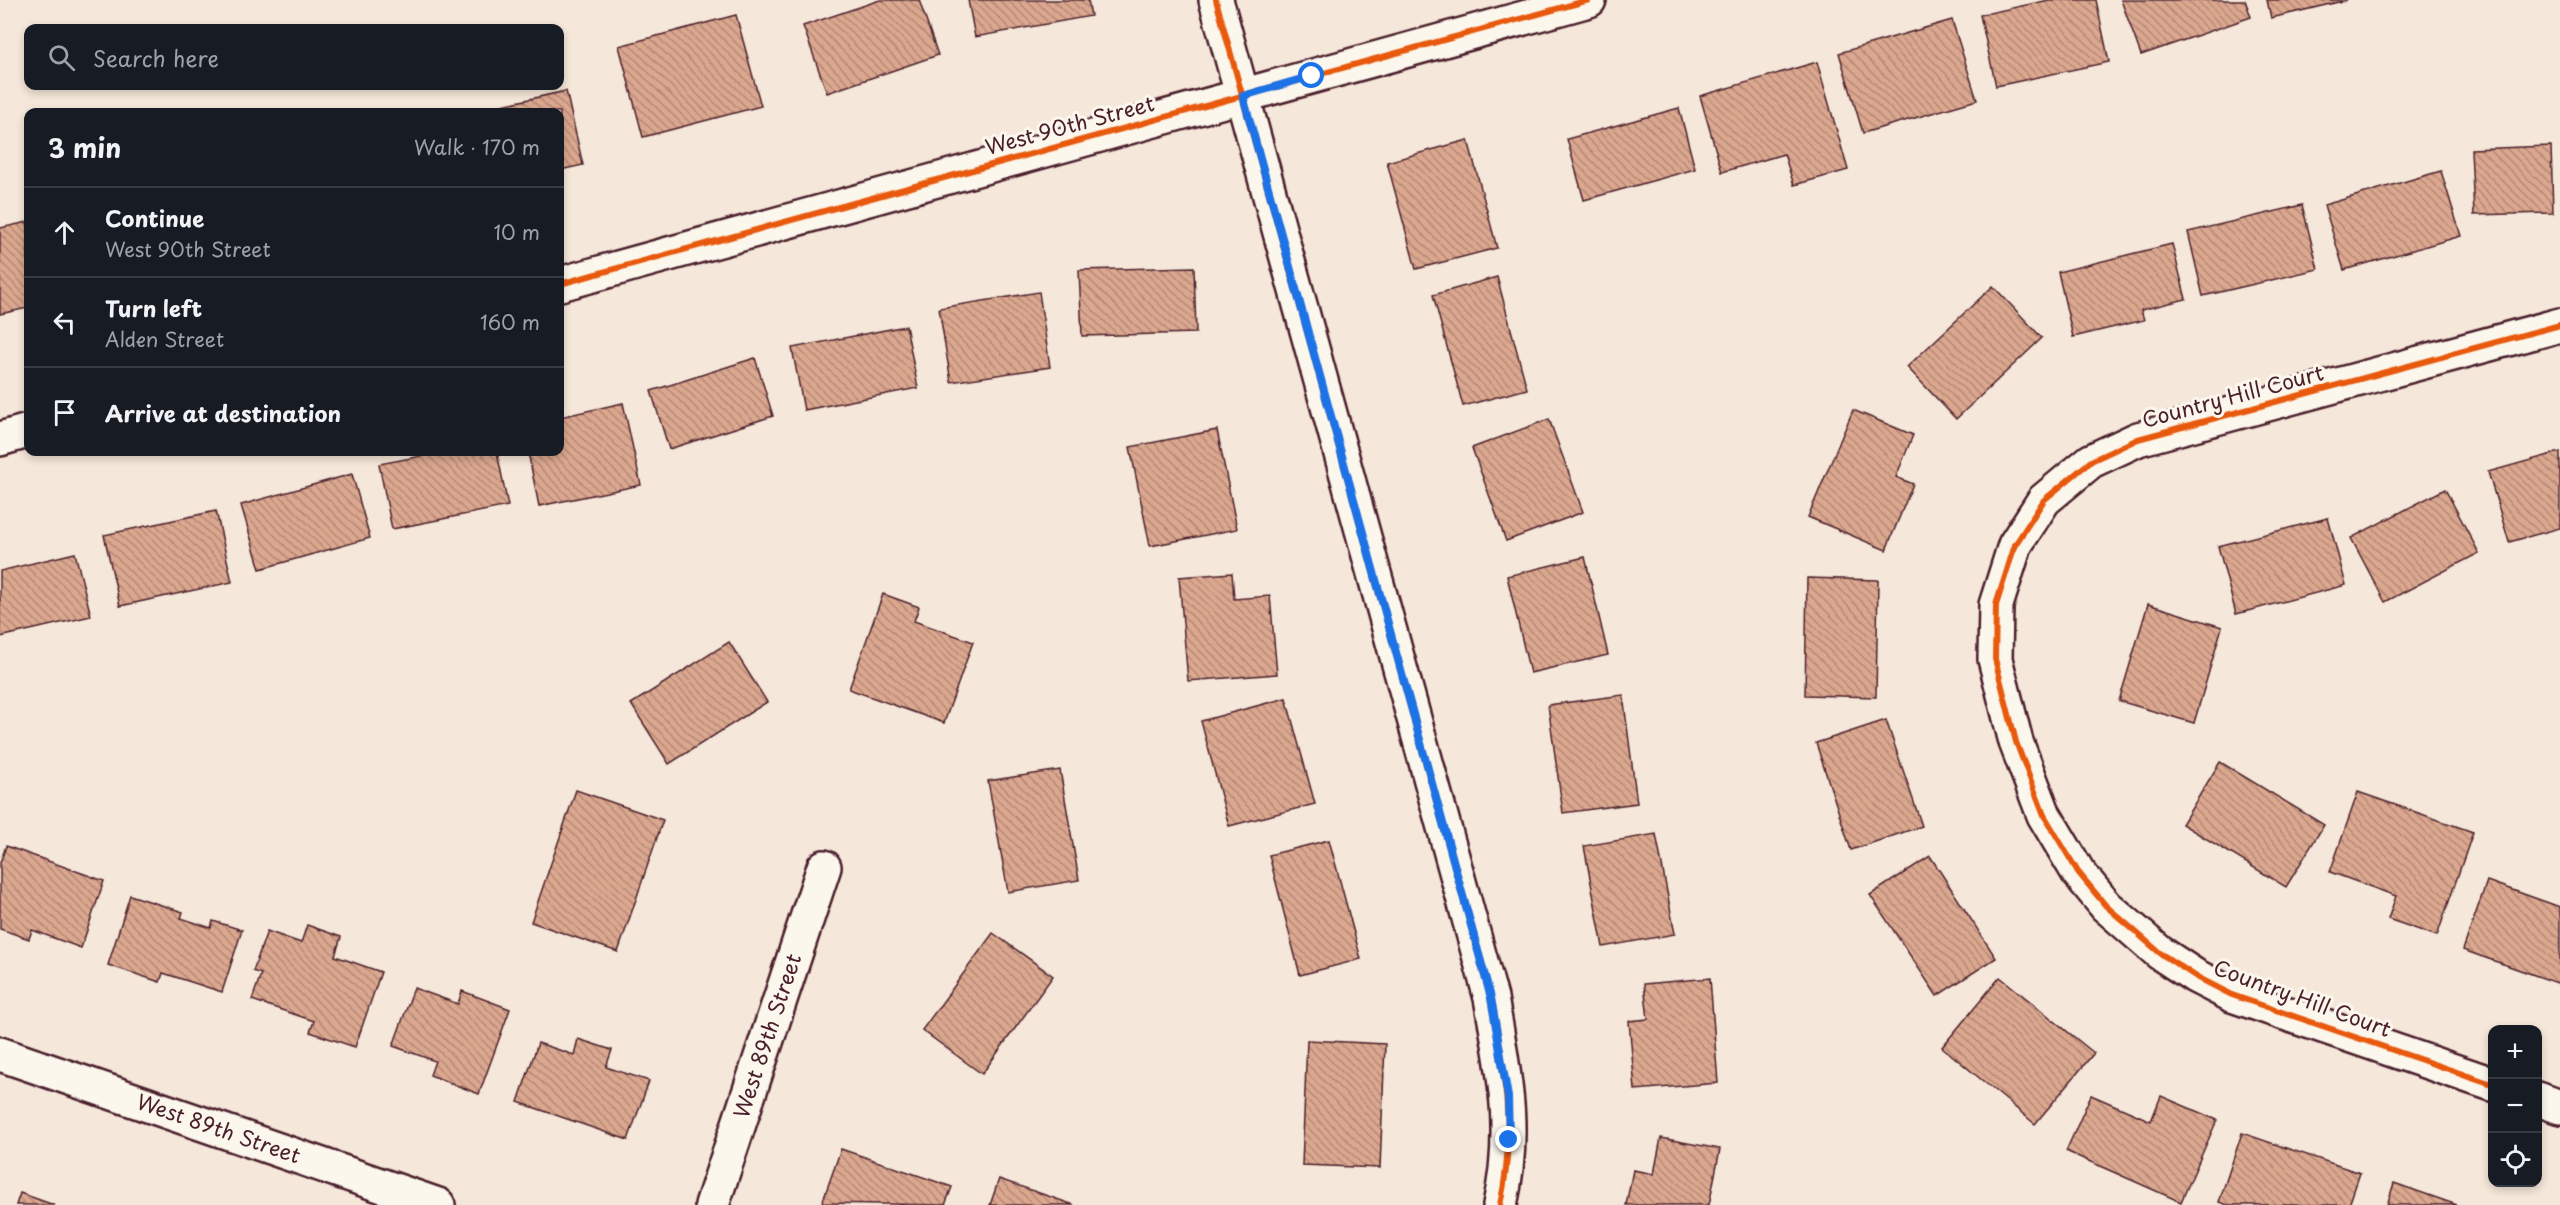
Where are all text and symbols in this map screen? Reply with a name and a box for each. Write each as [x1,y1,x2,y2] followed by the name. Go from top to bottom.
[24,24,564,90] search box
[45,41,78,74] icon: search
[93,41,219,74] text: Search here
[1298,62,1324,88] route start
[981,86,1158,162] street label: West 90th Street
[48,128,121,167] text: 3 min
[414,132,540,162] text: Walk · 170 m
[105,201,204,234] text: Continue
[48,216,81,249] icon: ahead
[493,217,540,247] text: 10 m
[105,234,271,264] text: West 90th Street
[105,291,202,324] text: Turn left
[48,306,81,339] icon: left
[480,307,540,337] text: 160 m
[105,324,224,354] text: Alden Street
[2138,355,2327,435] street label: Country Hill Court
[48,396,81,429] icon: arrive
[105,396,341,429] text: Arrive at destination
[724,949,808,1122] street label: West 89th Street
[2209,950,2396,1044] street label: Country Hill Court
[2488,1025,2542,1187] map controls
[2488,1025,2542,1079] button: +
[2488,1079,2542,1133] button: −
[133,1084,305,1170] street label: West 89th Street
[1495,1126,1521,1152] route end
[2488,1133,2542,1187] button: locate

